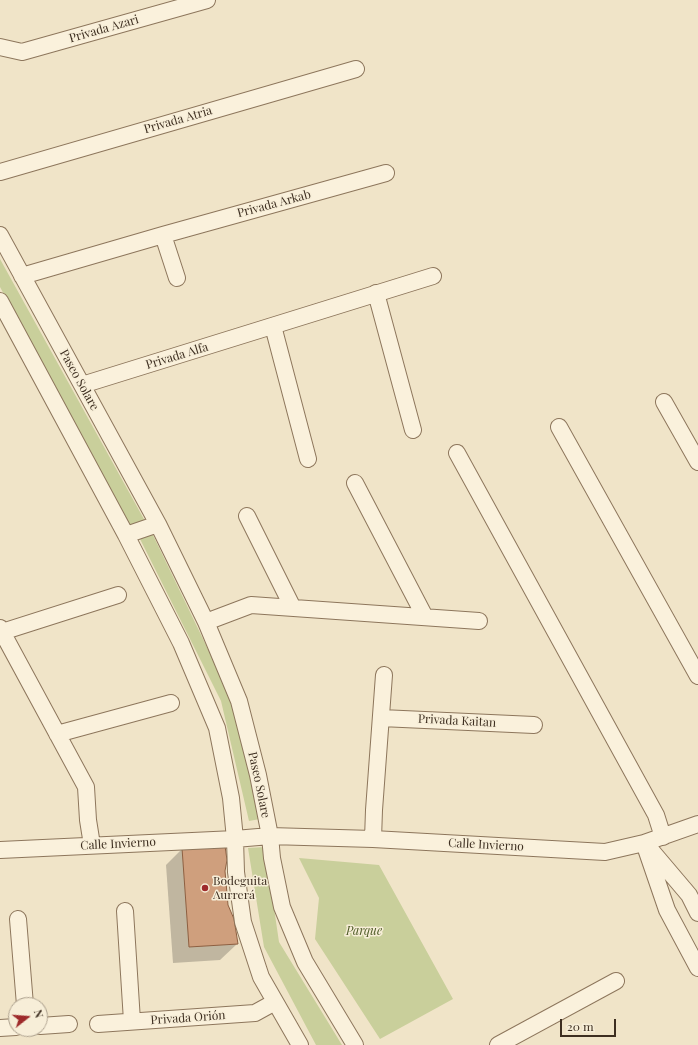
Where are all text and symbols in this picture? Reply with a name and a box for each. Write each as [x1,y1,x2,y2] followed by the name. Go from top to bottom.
[68,12,140,46] street label: Privada Azari
[142,103,214,137] street label: Privada Atria
[236,187,312,221] street label: Privada Arkab
[144,340,210,372] street label: Privada Alfa
[56,347,102,413] street label: Paseo Solare
[418,712,496,730] street label: Privada Kaitan
[245,751,273,819] street label: Paseo Solare
[80,835,156,853] street label: Calle Invierno
[448,836,524,854] street label: Calle Invierno
[213,874,267,902] place label: Bodeguita Aurrerá
[200,883,210,893] marker: Bodeguita Aurrerá
[346,924,382,938] park label: Parque
[8,997,48,1037] north arrow
[31,1008,47,1020] text: N
[150,1008,226,1028] street label: Privada Orión
[562,1011,618,1037] scale bar
[567,1018,594,1034] text: 20 m

